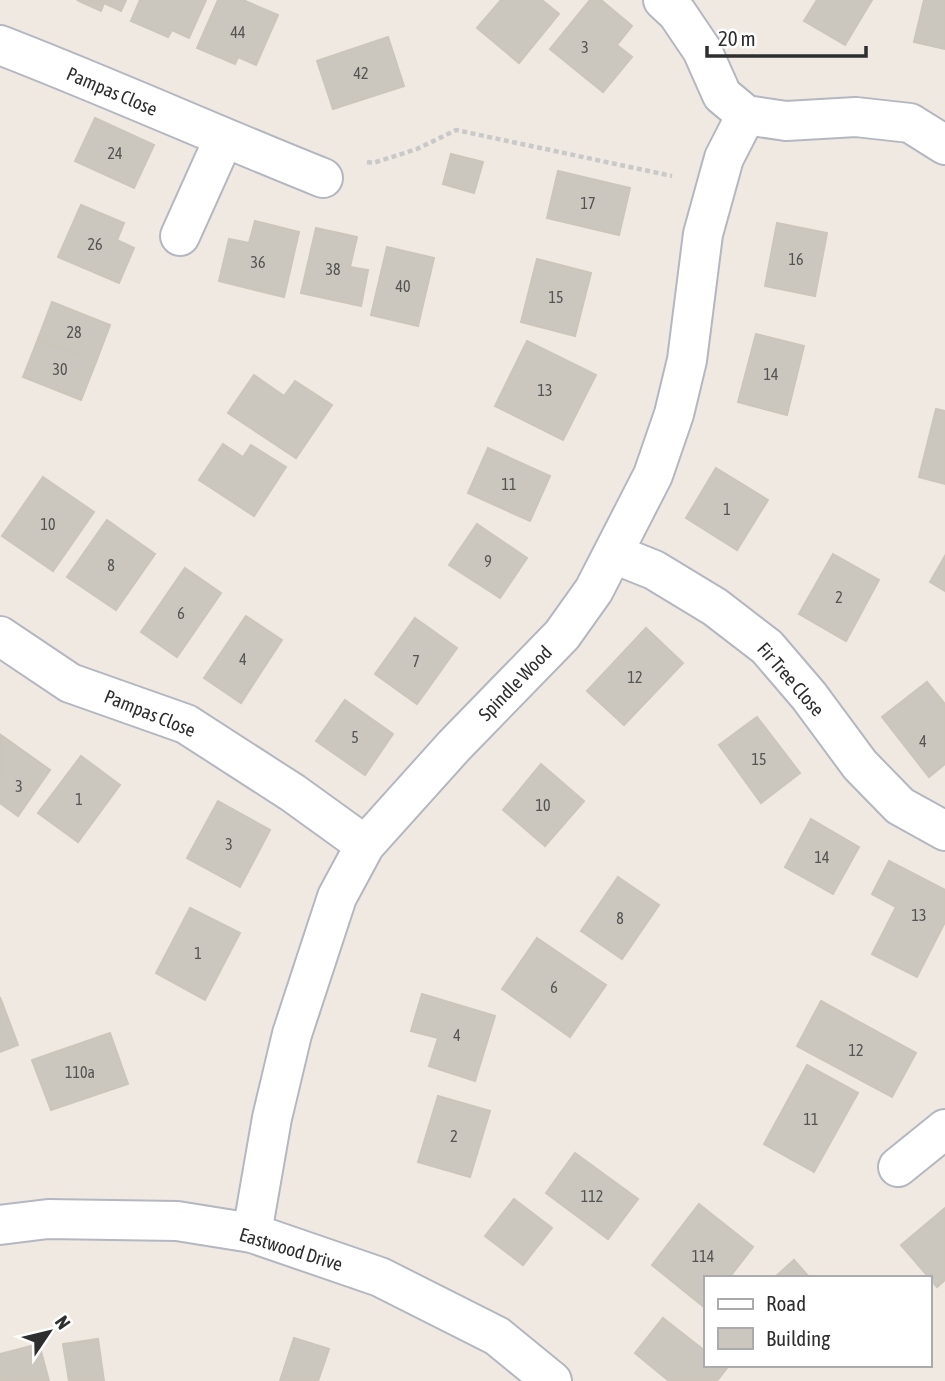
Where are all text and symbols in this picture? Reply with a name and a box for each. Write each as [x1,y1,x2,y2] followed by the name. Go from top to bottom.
[707,14,866,58] scale bar
[230,23,246,41] house number: 44
[718,26,756,50] text: 20 m
[581,38,589,56] house number: 3
[63,62,161,120] street label: Pampas Close
[353,64,369,82] house number: 42
[107,144,123,162] house number: 24
[580,194,596,212] house number: 17
[87,235,103,253] house number: 26
[788,250,804,268] house number: 16
[250,253,266,271] house number: 36
[325,260,341,278] house number: 38
[395,277,411,295] house number: 40
[548,288,564,306] house number: 15
[66,323,82,341] house number: 28
[52,360,68,378] house number: 30
[763,365,779,383] house number: 14
[537,381,553,399] house number: 13
[501,475,517,493] house number: 11
[723,500,731,518] house number: 1
[40,515,56,533] house number: 10
[484,552,492,570] house number: 9
[107,556,115,574] house number: 8
[835,588,843,606] house number: 2
[177,604,185,622] house number: 6
[753,638,829,720] street label: Fir Tree Close
[474,641,556,725] street label: Spindle Wood
[239,650,247,668] house number: 4
[412,652,420,670] house number: 7
[627,668,643,686] house number: 12
[101,685,199,741] street label: Pampas Close
[351,728,359,746] house number: 5
[919,732,927,750] house number: 4
[751,750,767,768] house number: 15
[15,777,23,795] house number: 3
[75,790,83,808] house number: 1
[535,796,551,814] house number: 10
[225,835,233,853] house number: 3
[814,848,830,866] house number: 14
[911,906,927,924] house number: 13
[616,909,624,927] house number: 8
[194,944,202,962] house number: 1
[550,978,558,996] house number: 6
[453,1026,461,1044] house number: 4
[848,1041,864,1059] house number: 12
[65,1063,95,1081] house number: 110a
[803,1110,819,1128] house number: 11
[450,1127,458,1145] house number: 2
[581,1187,603,1205] house number: 112
[237,1223,345,1275] street label: Eastwood Drive
[692,1247,714,1265] house number: 114
[704,1276,931,1367] legend
[766,1291,806,1315] text: Road
[14,1297,84,1367] north arrow
[51,1311,75,1333] text: N
[766,1326,830,1350] text: Building

